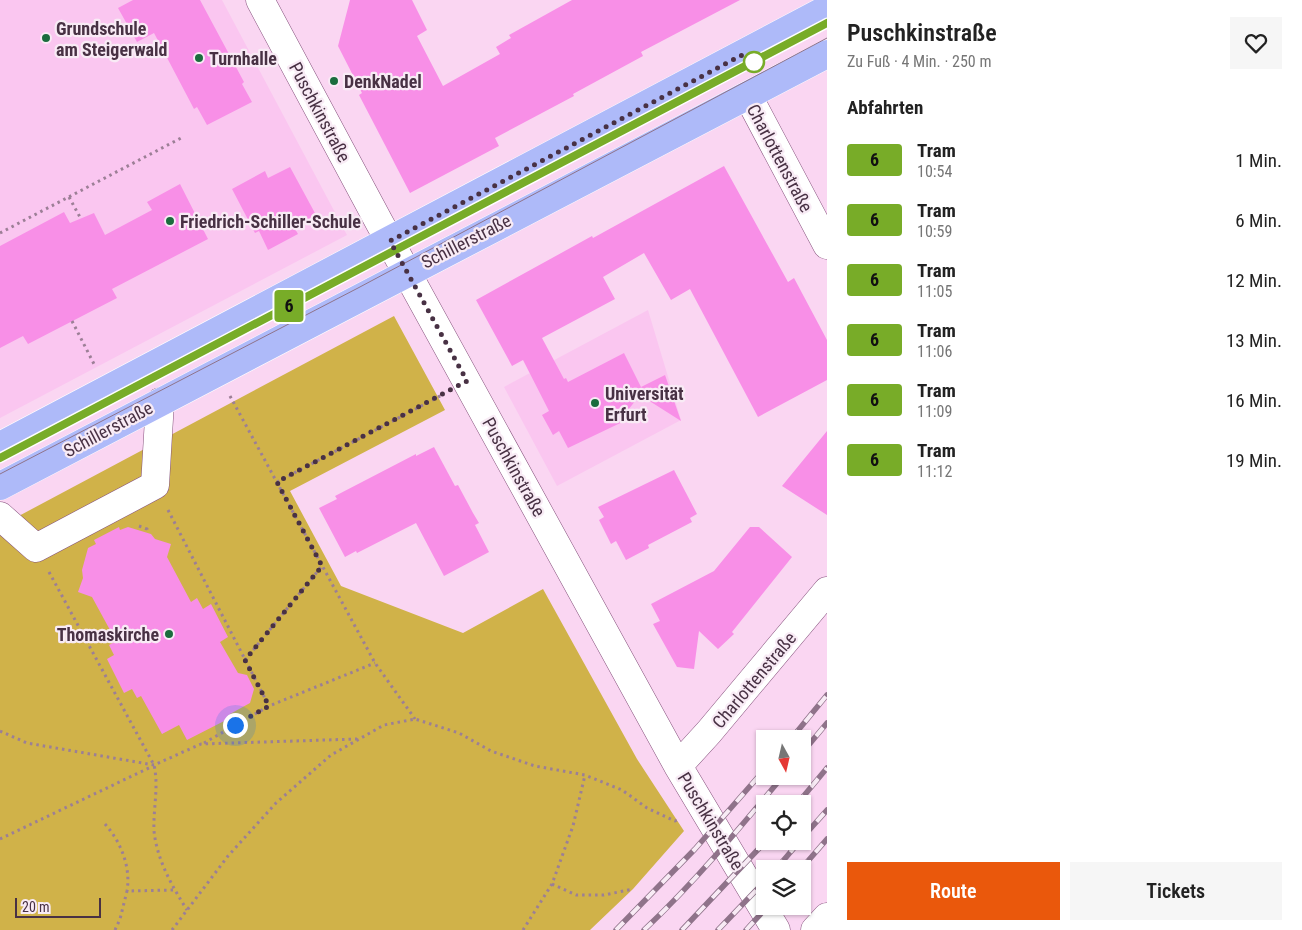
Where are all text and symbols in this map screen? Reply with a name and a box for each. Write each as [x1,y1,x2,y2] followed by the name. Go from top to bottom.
[1230,17,1282,69] button: heart
[56,18,167,60] place label: Grundschule am Steigerwald
[847,19,997,47] text: Puschkinstraße
[40,32,52,44] marker: Grundschule am Steigerwald
[209,48,277,69] place label: Turnhalle
[743,51,765,73] unlabelled marker
[193,52,205,64] marker: Turnhalle
[847,52,991,71] text: Zu Fuß · 4 Min. · 250 m
[285,59,355,165] street label: Puschkinstraße
[344,71,422,92] place label: DenkNadel
[328,75,340,87] marker: DenkNadel
[847,96,923,119] text: Abfahrten
[743,100,817,216] street label: Charlottenstraße
[917,139,956,162] text: Tram
[870,149,879,170] text: 6
[1235,149,1282,172] text: 1 Min.
[917,162,952,181] text: 10:54
[917,199,956,222] text: Tram
[418,209,514,273] street label: Schillerstraße
[870,209,879,230] text: 6
[1235,209,1282,232] text: 6 Min.
[180,211,361,232] place label: Friedrich-Schiller-Schule
[164,215,176,227] marker: Friedrich-Schiller-Schule
[917,222,952,241] text: 10:59
[917,259,956,282] text: Tram
[870,269,879,290] text: 6
[1226,269,1282,292] text: 12 Min.
[917,282,952,301] text: 11:05
[273,290,305,322] line badge: 6
[284,295,294,316] text: 6
[917,319,956,342] text: Tram
[870,329,879,350] text: 6
[1226,329,1282,352] text: 13 Min.
[917,342,952,361] text: 11:06
[917,379,956,402] text: Tram
[605,383,684,425] place label: Universität Erfurt
[870,389,879,410] text: 6
[1226,389,1282,412] text: 16 Min.
[60,397,156,461] street label: Schillerstraße
[589,397,601,409] marker: Universität Erfurt
[917,402,952,421] text: 11:09
[478,414,550,520] street label: Puschkinstraße
[917,439,956,462] text: Tram
[870,449,879,470] text: 6
[1226,449,1282,472] text: 19 Min.
[917,462,952,481] text: 11:12
[57,624,159,645] place label: Thomaskirche
[163,628,175,640] marker: Thomaskirche
[708,628,800,732] street label: Charlottenstraße
[223,713,248,738] your location
[756,730,811,785] north arrow
[756,730,811,915] map controls
[674,768,748,874] street label: Puschkinstraße
[756,795,811,850] button: locate
[756,860,811,915] button: layers
[847,862,1060,920] button: Route
[1070,862,1282,920] button: Tickets
[15,895,101,918] scale bar
[22,899,50,915] text: 20 m

